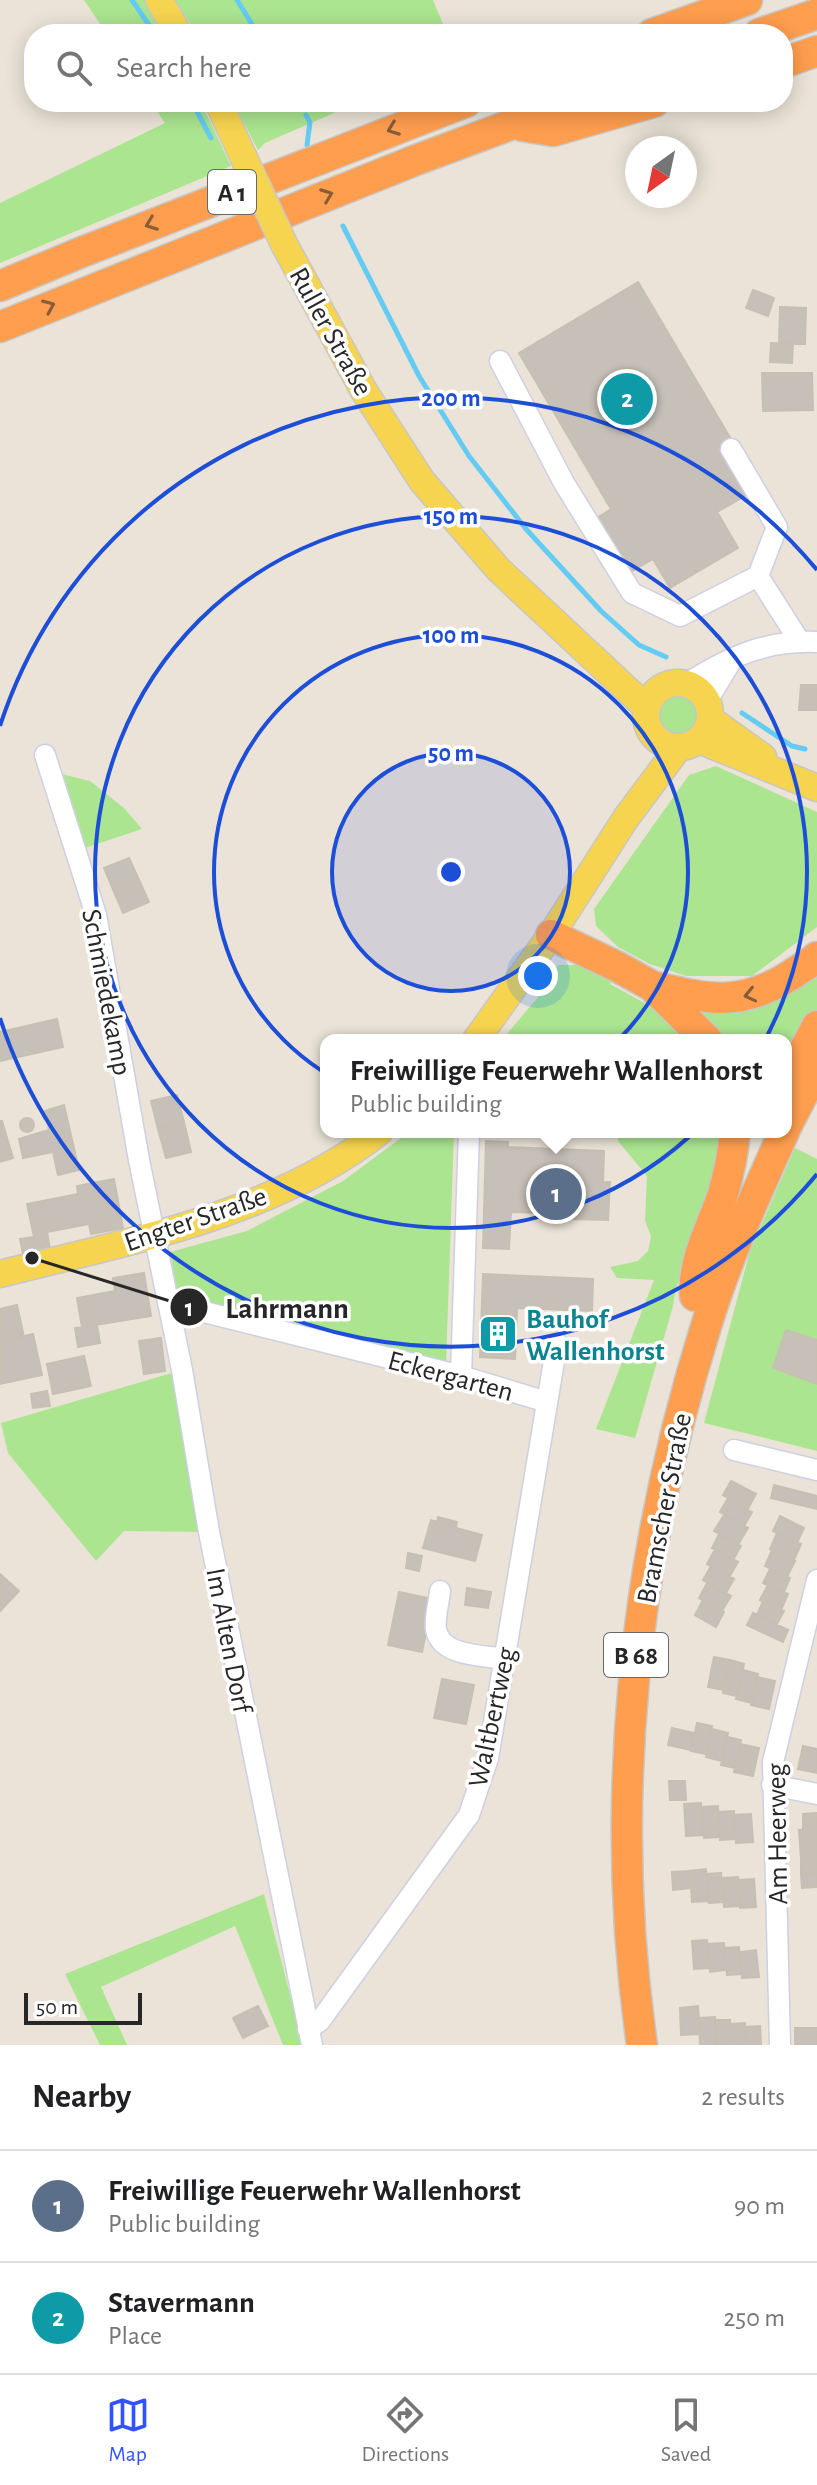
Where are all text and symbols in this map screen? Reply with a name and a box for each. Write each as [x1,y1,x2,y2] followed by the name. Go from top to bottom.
[24,24,793,112] search box
[52,46,96,90] icon: search
[116,53,252,83] text: Search here
[387,119,401,136] one-way arrow
[625,136,697,208] north arrow
[208,170,256,214] road number: A 1
[319,188,333,205] one-way arrow
[145,214,159,231] one-way arrow
[284,263,377,401] street label: Ruller Straße
[41,299,55,316] one-way arrow
[601,369,653,429] pin: 2
[421,387,481,411] text: 200 m
[424,505,478,529] text: 150 m
[423,624,479,648] text: 100 m
[428,742,474,766] text: 50 m
[437,858,465,886] centre of rings
[76,907,136,1078] street label: Schmiedekamp
[518,956,558,996] your location
[744,985,757,1002] one-way arrow
[320,1034,792,1138] popup
[350,1056,762,1086] text: Freiwillige Feuerwehr Wallenhorst
[350,1091,502,1117] text: Public building
[530,1164,582,1224] pin: 1
[121,1182,271,1257] street label: Engter Straße
[169,1280,365,1334] callout: Lahrmann
[225,1294,349,1324] text: Lahrmann
[185,1297,193,1321] text: 1
[526,1306,665,1366] place label: Bauhof Wallenhorst
[477,1313,519,1355] building icon: Bauhof Wallenhorst
[385,1347,516,1407] street label: Eckergarten
[633,1411,697,1606] street label: Bramscher Straße
[200,1566,256,1717] street label: Im Alten Dorf
[604,1633,668,1677] road number: B 68
[464,1645,522,1790] street label: Waltbertweg
[763,1763,793,1905] street label: Am Heerweg
[24,1989,142,2025] scale bar
[36,1996,78,2018] text: 50 m
[32,2080,131,2114] text: Nearby
[701,2084,785,2110] text: 2 results
[108,2176,521,2206] text: Freiwillige Feuerwehr Wallenhorst
[53,2193,63,2219] text: 1
[734,2193,785,2219] text: 90 m
[108,2211,260,2237] text: Public building
[108,2288,255,2318] text: Stavermann
[52,2305,64,2331] text: 2
[723,2305,785,2331] text: 250 m
[108,2323,162,2349] text: Place
[106,2393,150,2467] tab: Map
[361,2393,449,2467] tab: Directions
[661,2393,711,2467] tab: Saved

